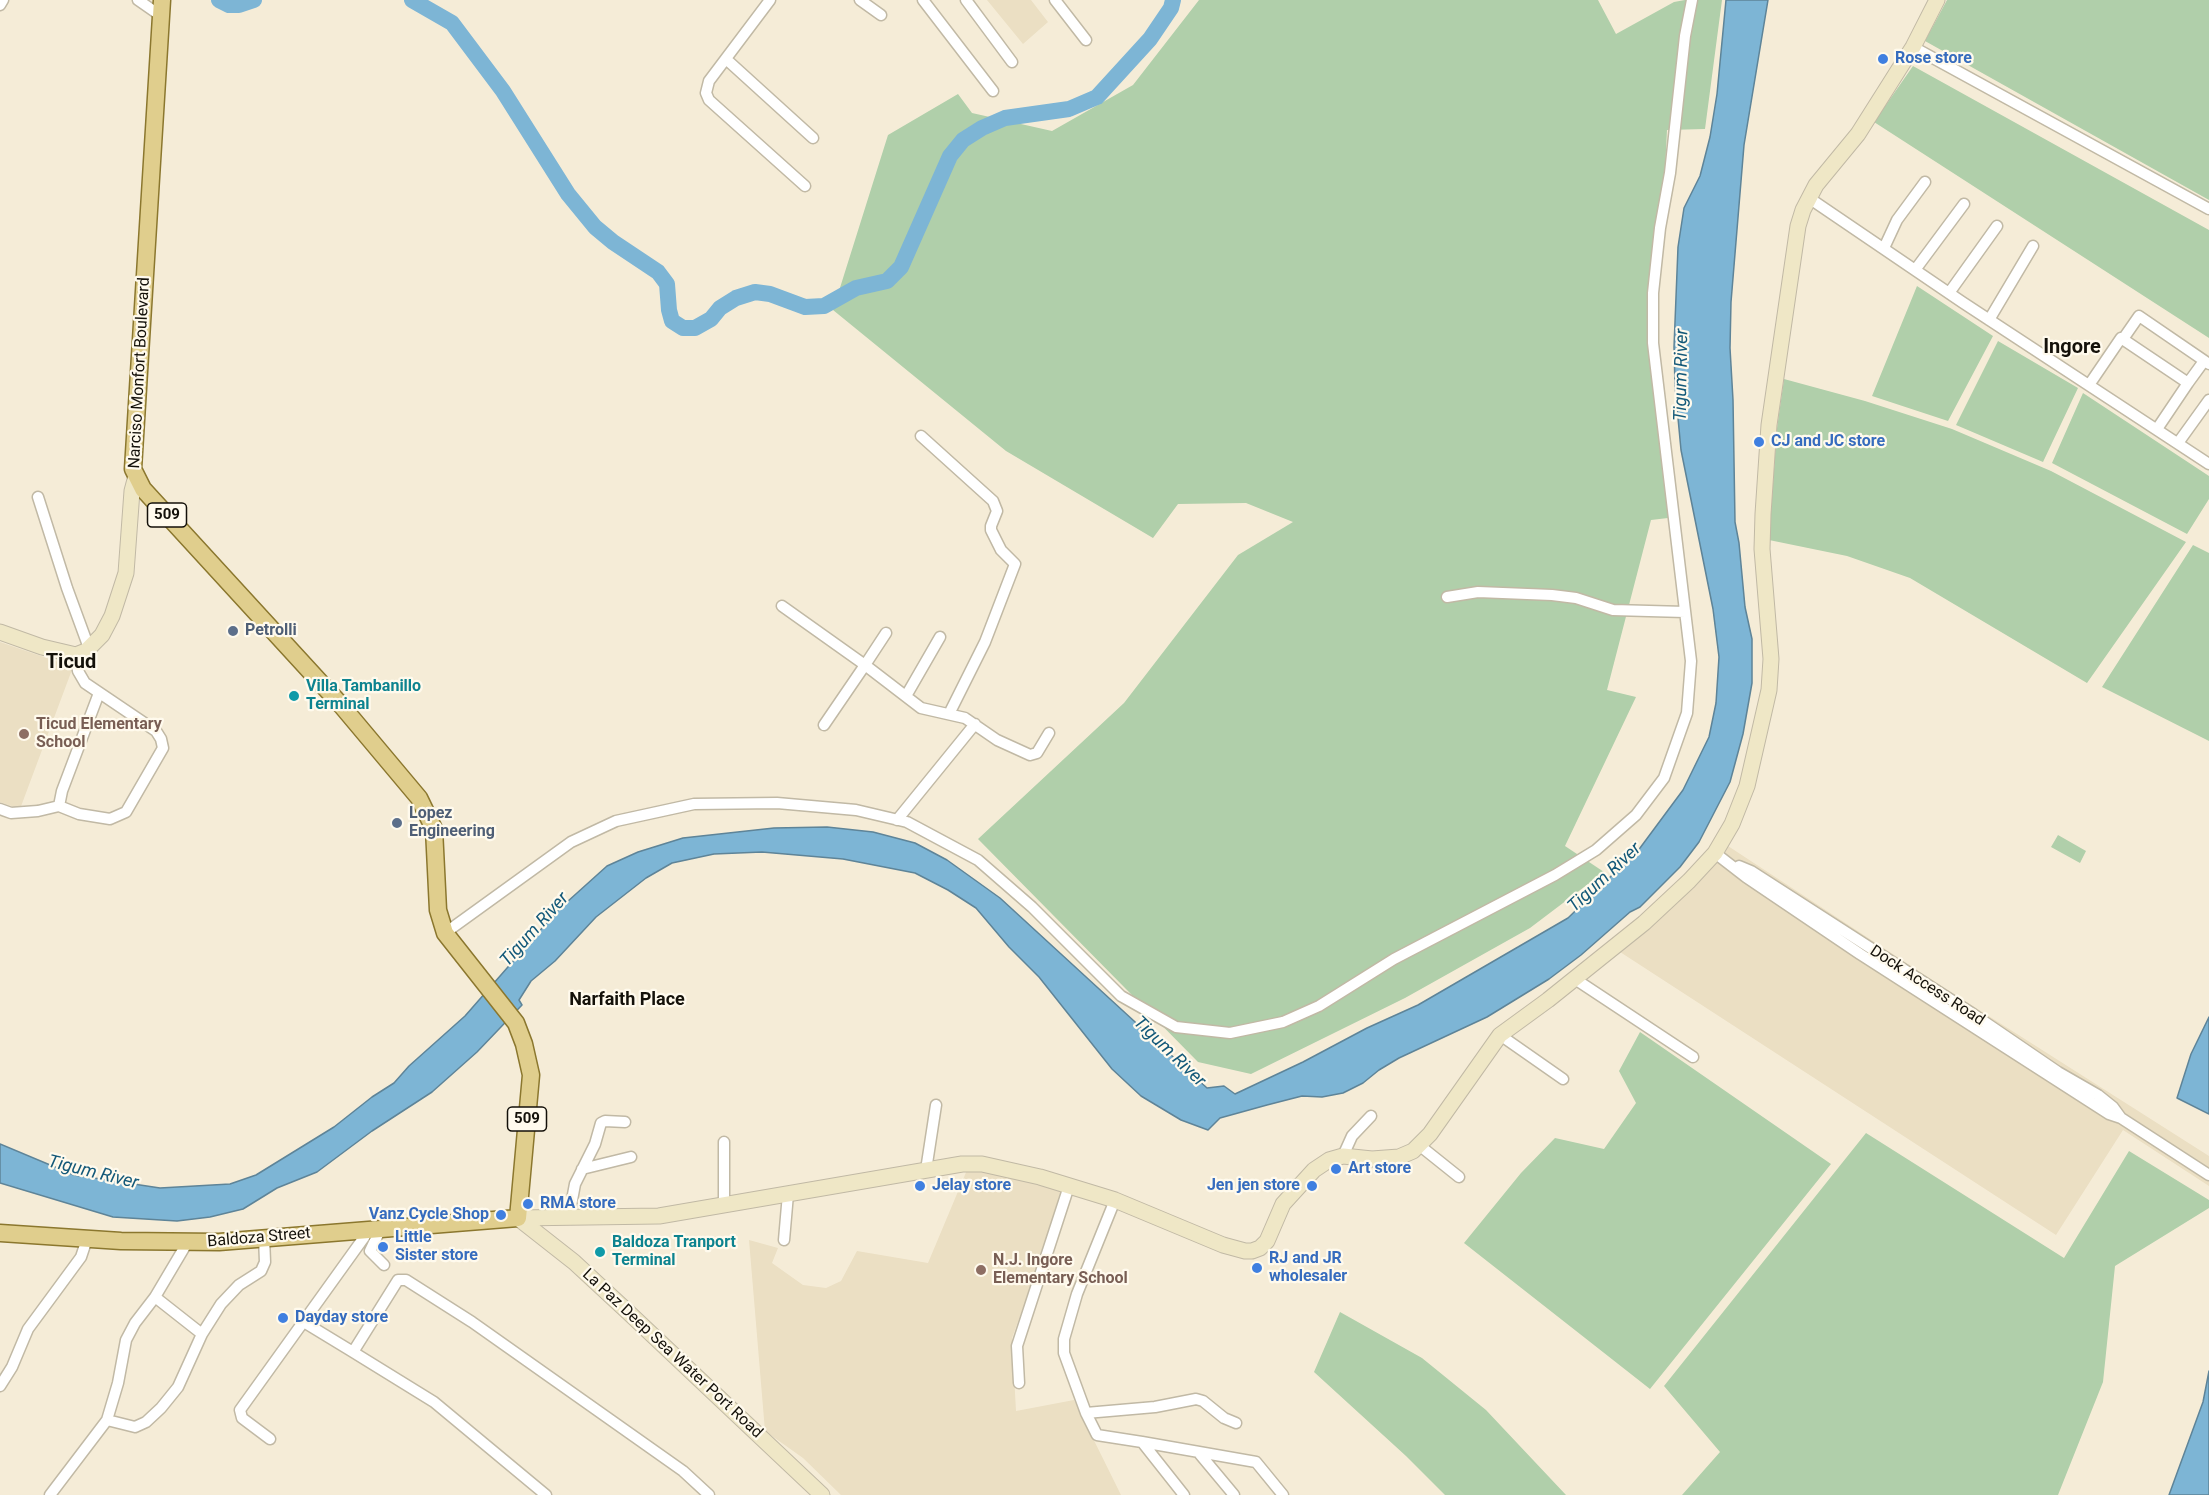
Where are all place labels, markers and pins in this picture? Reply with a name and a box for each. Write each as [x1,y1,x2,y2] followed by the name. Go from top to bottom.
[1895,49,1972,69] place label: Rose store
[1876,52,1890,66] marker: Rose store
[1771,432,1885,452] place label: CJ and JC store
[1752,435,1766,449] marker: CJ and JC store
[245,621,297,641] place label: Petrolli
[226,624,240,638] marker: Petrolli
[306,677,421,715] place label: Villa Tambanillo Terminal
[287,689,301,703] marker: Villa Tambanillo Terminal
[36,715,162,753] place label: Ticud Elementary School
[17,727,31,741] marker: Ticud Elementary School
[409,804,495,842] place label: Lopez Engineering
[390,816,404,830] marker: Lopez Engineering
[1348,1159,1411,1179] place label: Art store
[1329,1162,1343,1176] marker: Art store
[932,1176,1011,1196] place label: Jelay store
[1207,1176,1300,1196] place label: Jen jen store
[913,1179,927,1193] marker: Jelay store
[1305,1179,1319,1193] marker: Jen jen store
[540,1194,616,1214] place label: RMA store
[521,1197,535,1211] marker: RMA store
[369,1205,489,1225] place label: Vanz Cycle Shop
[494,1208,508,1222] marker: Vanz Cycle Shop
[395,1228,478,1266] place label: Little Sister store
[612,1233,736,1271] place label: Baldoza Tranport Terminal
[376,1240,390,1254] marker: Little Sister store
[593,1245,607,1259] marker: Baldoza Tranport Terminal
[1269,1249,1347,1287] place label: RJ and JR wholesaler
[993,1251,1128,1289] place label: N.J. Ingore Elementary School
[1250,1261,1264,1275] marker: RJ and JR wholesaler
[974,1263,988,1277] marker: N.J. Ingore Elementary School
[295,1308,388,1328] place label: Dayday store
[276,1311,290,1325] marker: Dayday store

